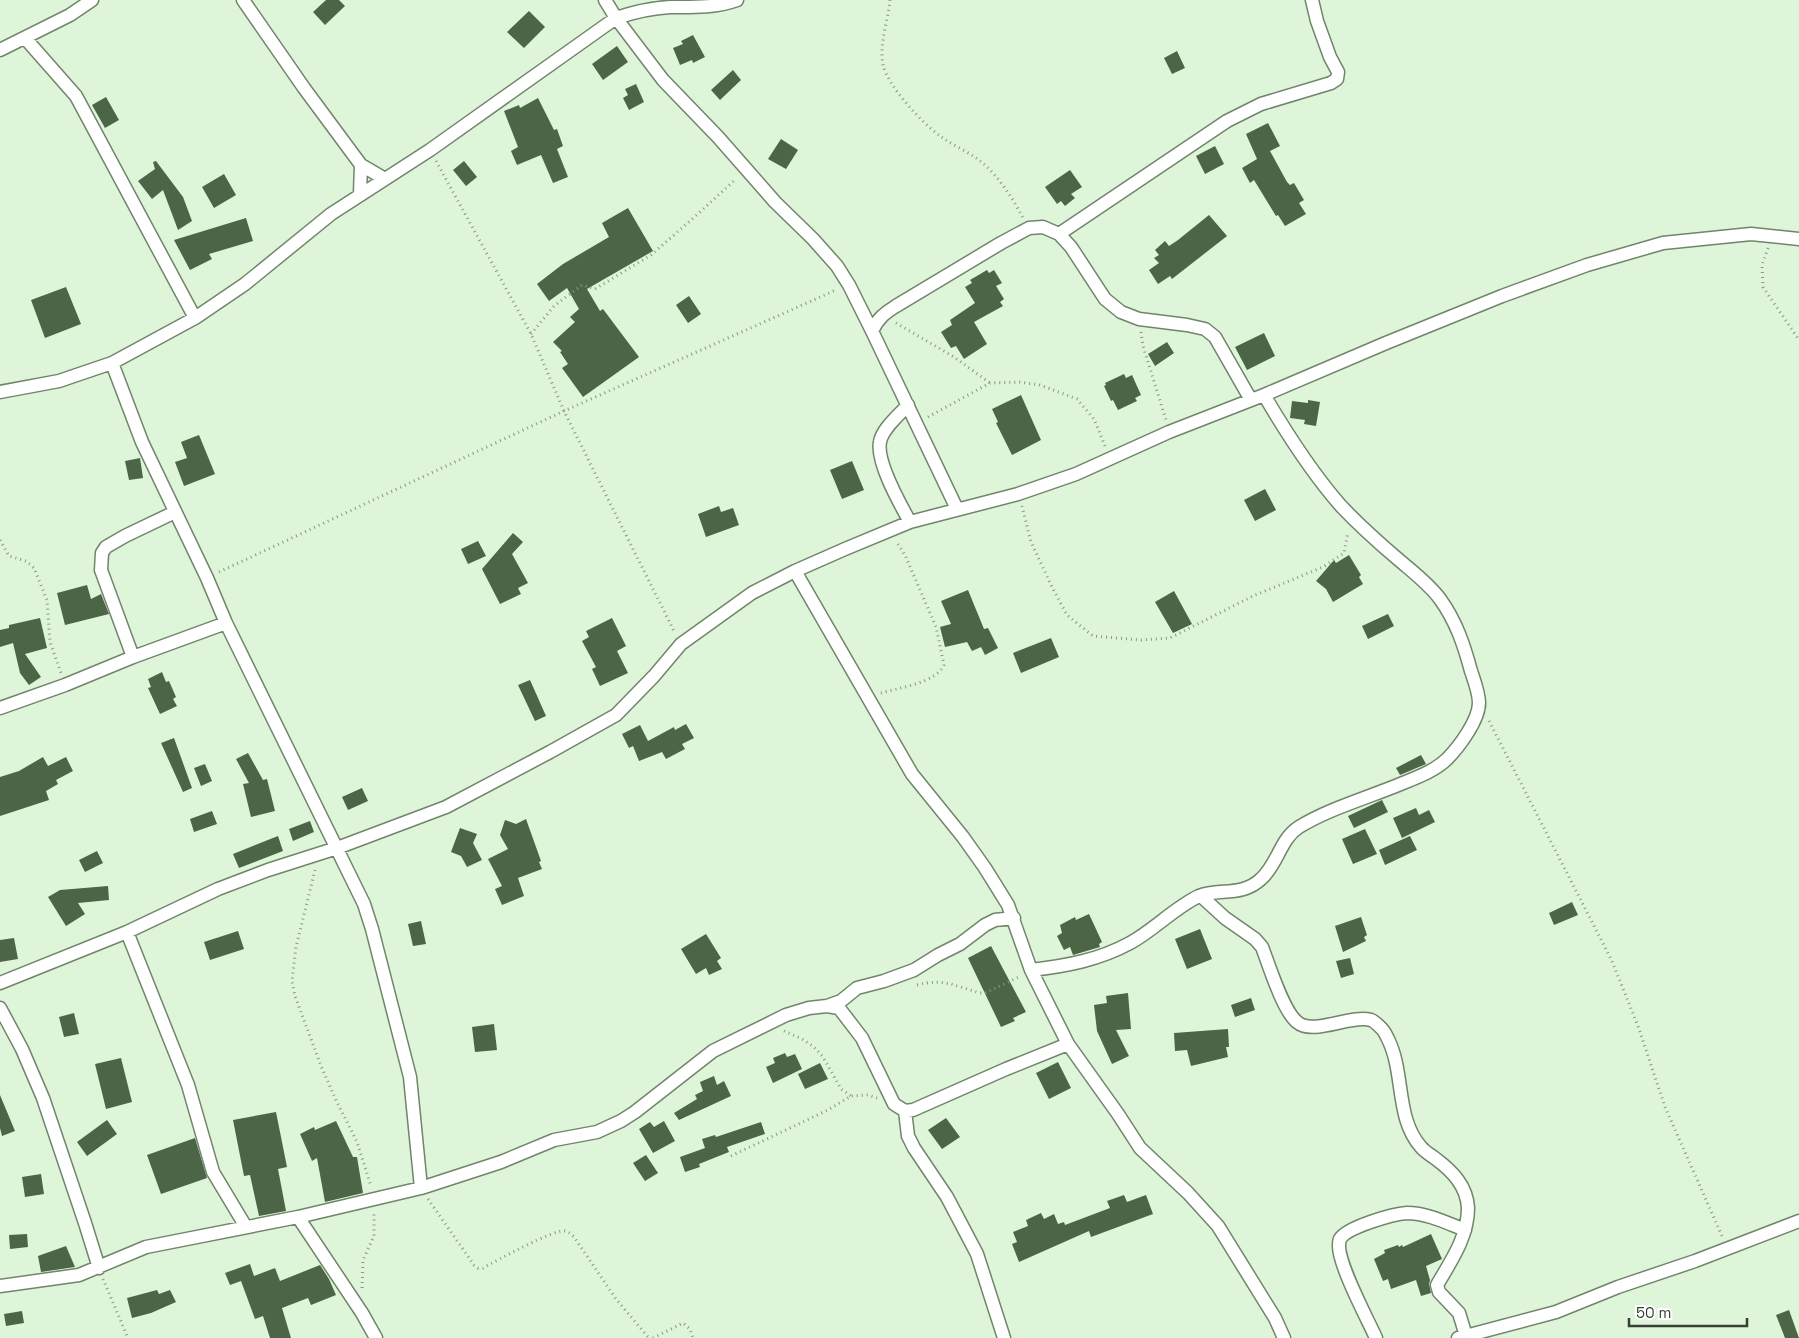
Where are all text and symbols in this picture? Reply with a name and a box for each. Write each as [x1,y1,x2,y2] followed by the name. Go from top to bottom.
[1629,1296,1746,1328] scale bar
[1636,1303,1671,1322] text: 50 m

